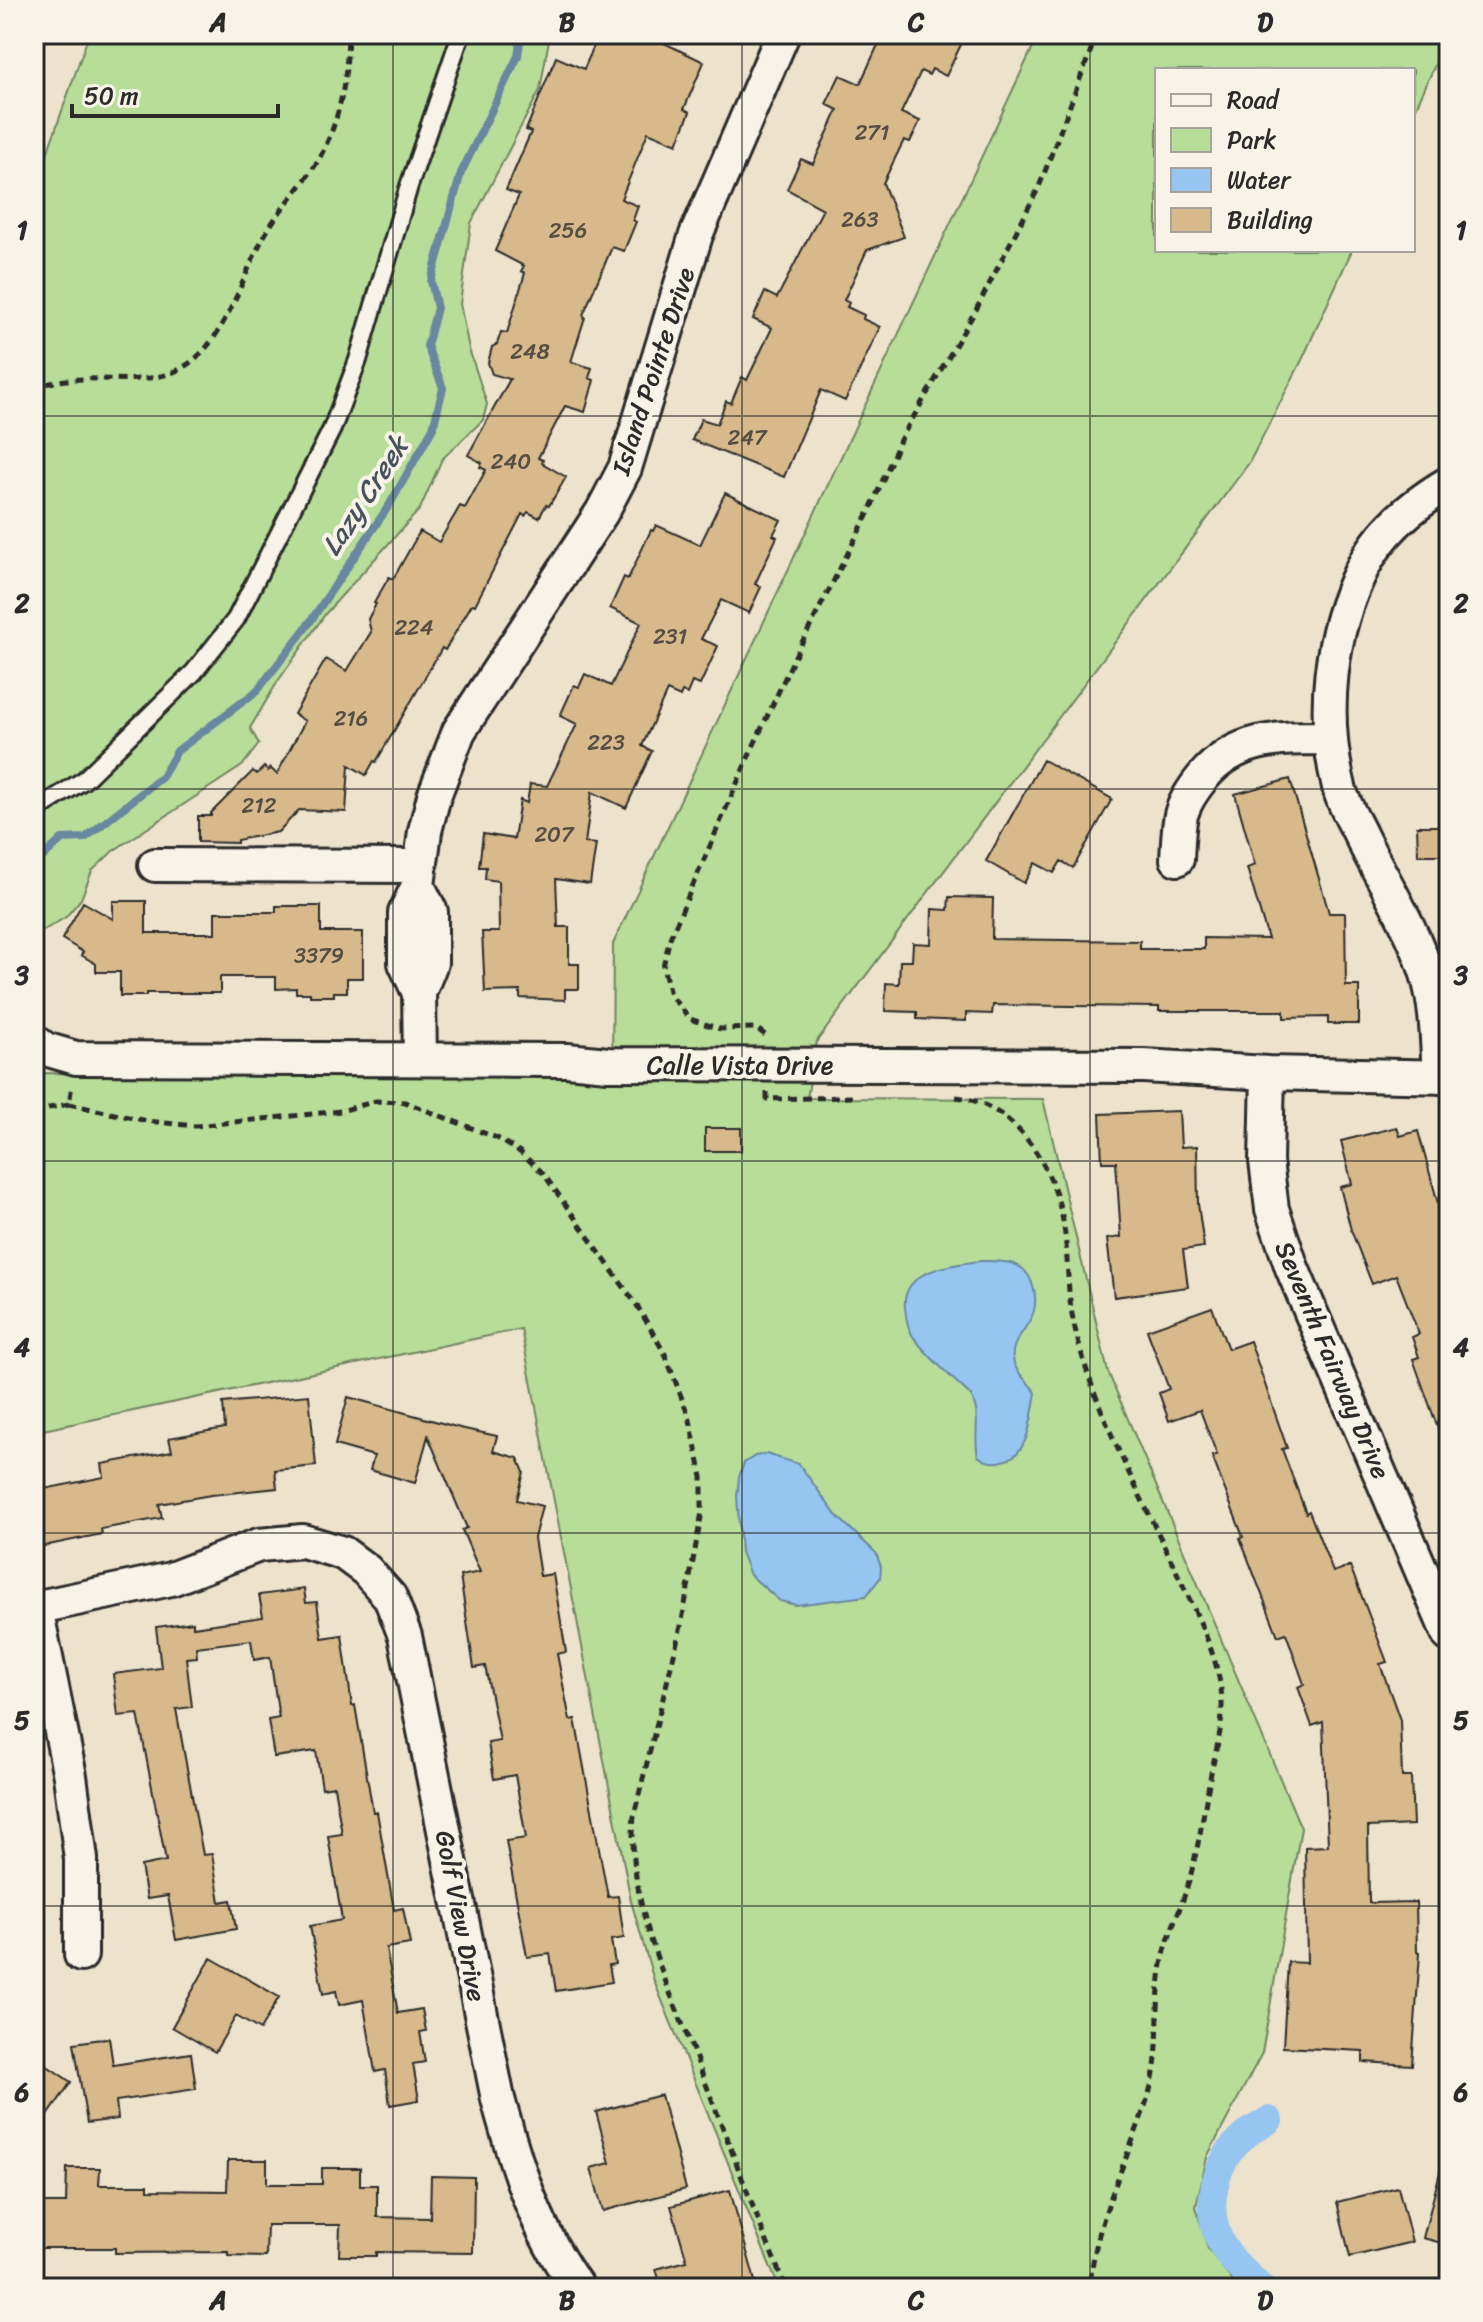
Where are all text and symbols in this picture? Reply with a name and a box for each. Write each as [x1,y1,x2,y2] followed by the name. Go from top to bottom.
[208,0,227,45] text: A
[559,0,576,45] text: B
[907,0,925,45] text: C
[1257,0,1273,45] text: D
[72,68,278,118] scale bar
[1155,68,1415,252] legend
[84,75,139,117] text: 50 m
[1227,79,1281,121] text: Road
[855,113,889,152] house number: 271
[1227,119,1276,161] text: Park
[1227,159,1292,201] text: Water
[1227,199,1313,241] text: Building
[841,200,879,239] house number: 263
[16,207,28,253] text: 1
[1455,207,1467,253] text: 1
[549,211,587,250] house number: 256
[597,261,708,482] street label: Island Pointe Drive
[510,332,550,371] house number: 248
[727,418,768,457] house number: 247
[307,424,423,566] water label: Lazy Creek
[491,442,531,481] house number: 240
[13,580,30,626] text: 2
[1452,580,1469,626] text: 2
[394,608,434,647] house number: 224
[653,617,687,656] house number: 231
[334,699,368,738] house number: 216
[587,723,625,762] house number: 223
[242,786,277,825] house number: 212
[534,815,575,854] house number: 207
[294,936,344,975] house number: 3379
[14,952,30,998] text: 3
[1453,952,1469,998] text: 3
[647,1042,834,1088] street label: Calle Vista Drive
[1262,1234,1404,1486] street label: Seventh Fairway Drive
[14,1324,30,1370] text: 4
[1453,1324,1469,1370] text: 4
[14,1697,30,1743] text: 5
[1453,1697,1469,1743] text: 5
[422,1826,500,2006] street label: Golf View Drive
[14,2069,30,2115] text: 6
[1453,2069,1469,2115] text: 6
[208,2277,227,2322] text: A
[559,2277,576,2322] text: B
[907,2277,925,2322] text: C
[1257,2277,1273,2322] text: D

